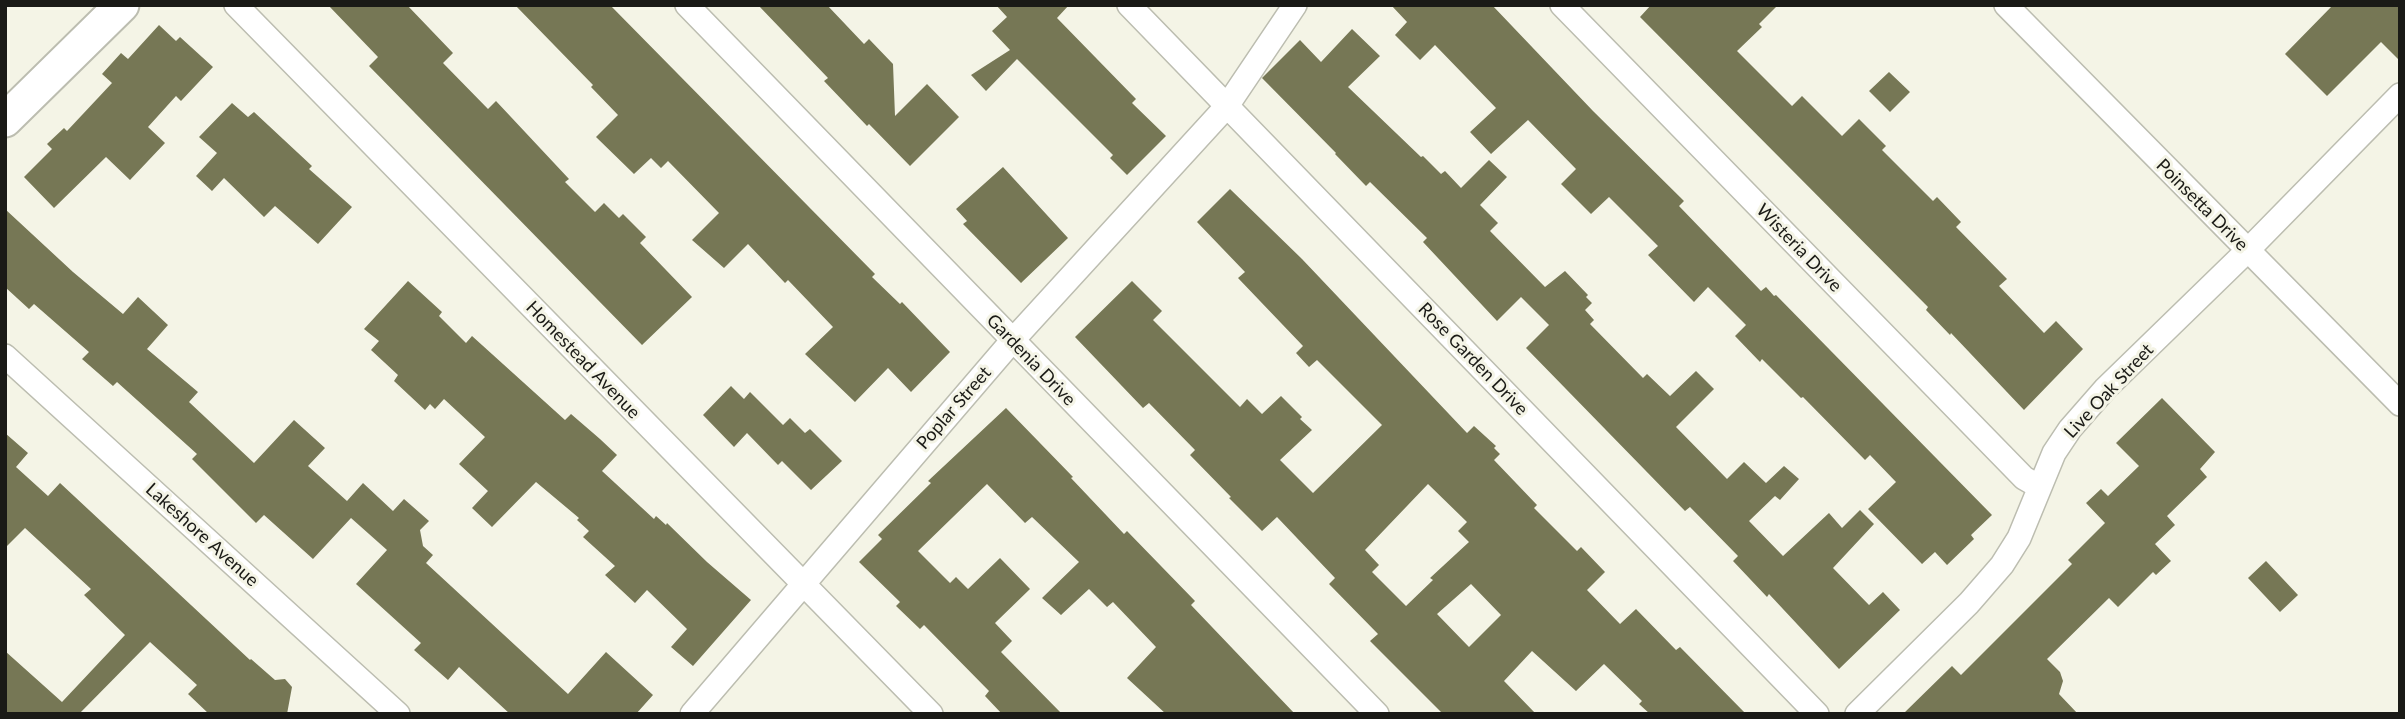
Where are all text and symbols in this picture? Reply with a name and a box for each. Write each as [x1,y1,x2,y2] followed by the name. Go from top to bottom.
[2152,155,2252,255] street label: Poinsetta Drive
[1752,200,1846,296] street label: Wisteria Drive
[521,297,645,423] street label: Homestead Avenue
[1414,298,1532,420] street label: Rose Garden Drive
[982,310,1080,410] street label: Gardenia Drive
[2060,339,2158,443] street label: Live Oak Street
[912,362,996,454] street label: Poplar Street
[141,479,263,591] street label: Lakeshore Avenue

